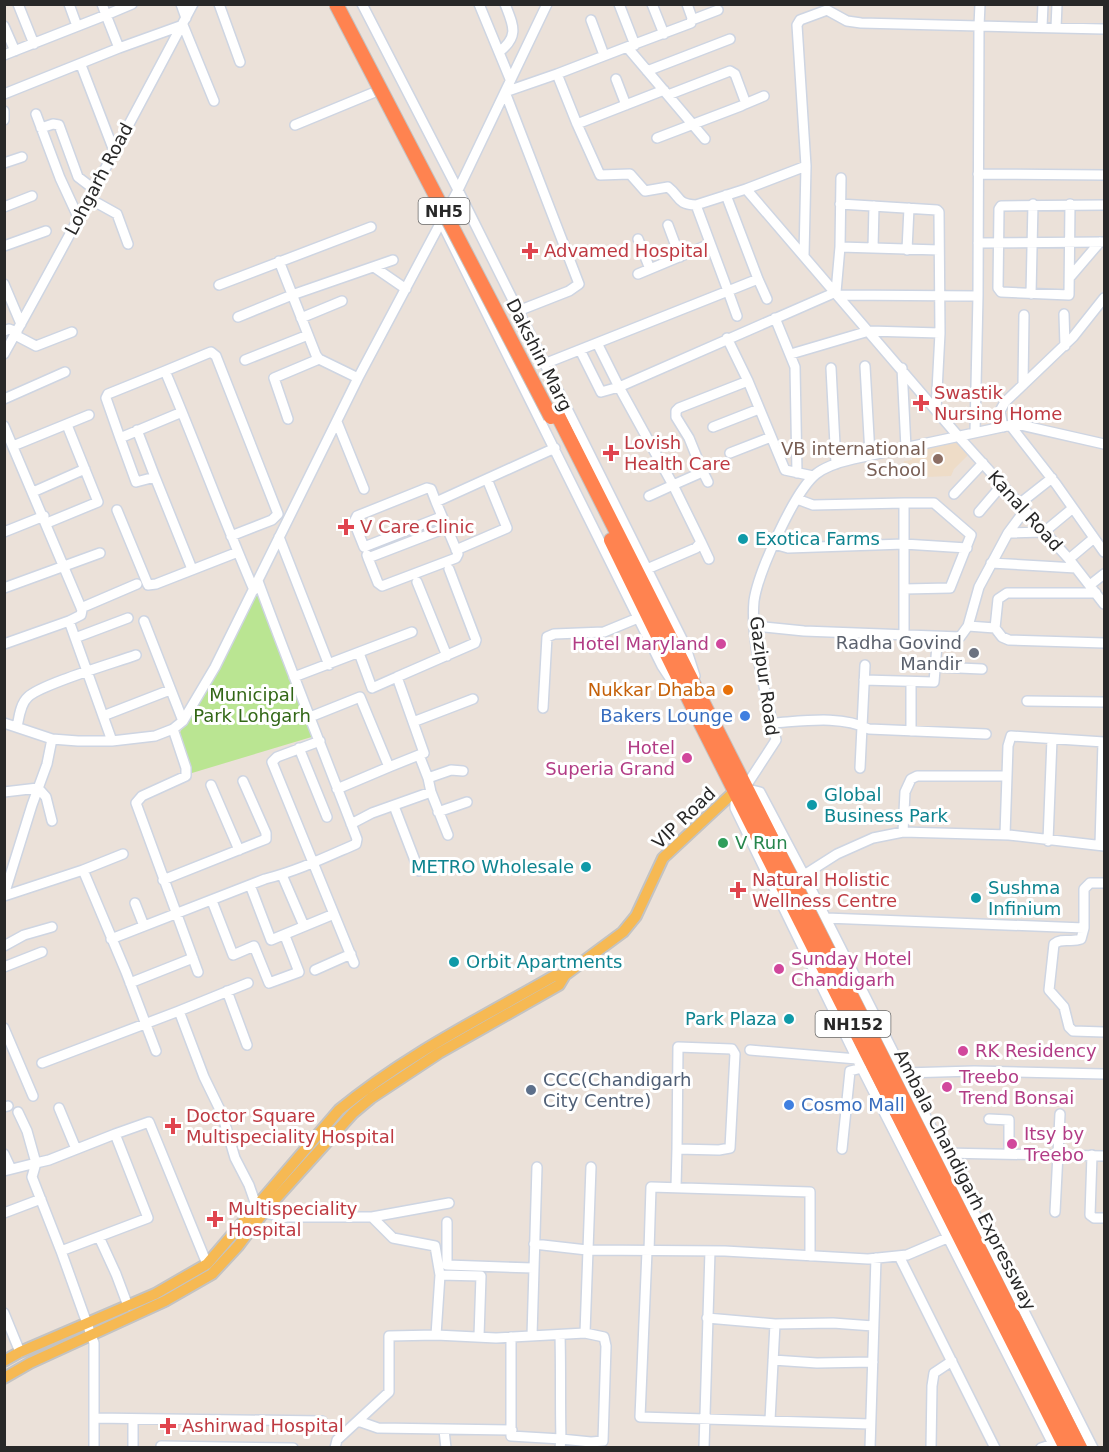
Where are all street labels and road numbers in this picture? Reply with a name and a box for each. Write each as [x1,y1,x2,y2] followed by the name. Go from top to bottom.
[60,119,137,238] street label: Lohgarh Road
[418,198,470,224] road number: NH5
[502,295,577,414] street label: Dakshin Marg
[984,466,1067,555] street label: Kanal Road
[746,615,783,737] street label: Gazipur Road
[648,783,719,853] street label: VIP Road
[816,1011,890,1037] road number: NH152
[890,1046,1041,1314] street label: Ambala Chandigarh Expressway

